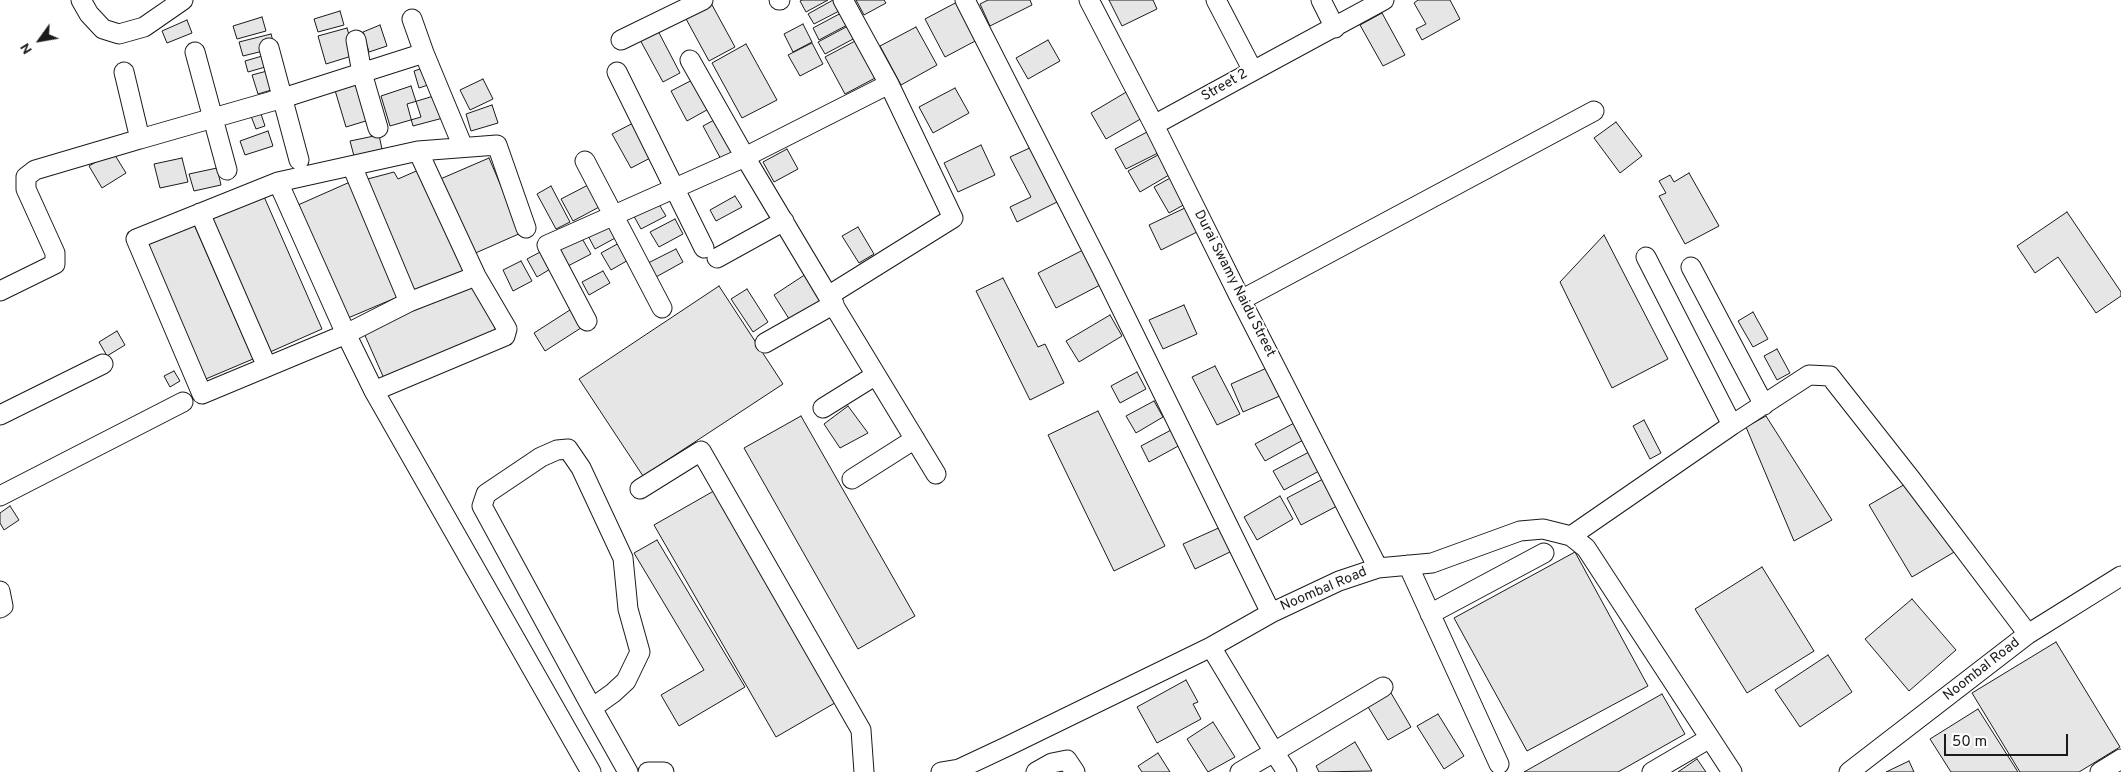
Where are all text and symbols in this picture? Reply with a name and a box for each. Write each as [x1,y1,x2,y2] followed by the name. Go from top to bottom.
[15,15,65,65] north arrow
[17,39,37,57] text: N
[1199,66,1251,106] street label: Street 2
[1190,208,1278,360] street label: Durai Swamy Naidu Street
[1278,564,1370,616] street label: Noombal Road
[1940,635,2024,705] street label: Noombal Road
[1946,724,2070,756] scale bar
[1952,733,1987,752] text: 50 m

